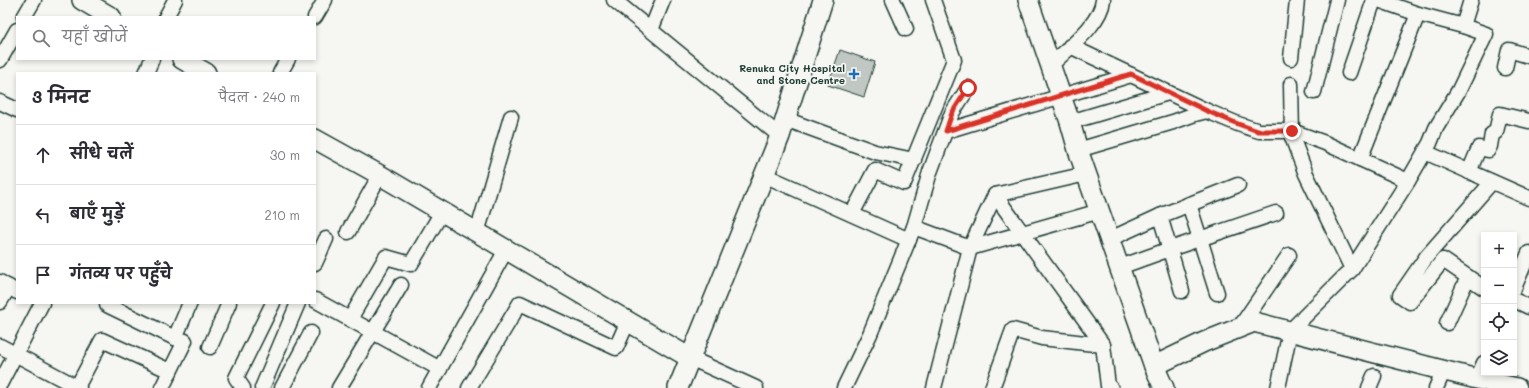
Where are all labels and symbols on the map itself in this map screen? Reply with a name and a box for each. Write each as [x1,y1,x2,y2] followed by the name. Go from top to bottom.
[739,61,845,87] place label: Renuka City Hospital and Stone Centre
[848,68,860,80] marker: Renuka City Hospital and Stone Centre
[959,79,977,97] route start
[1283,122,1301,140] route end

